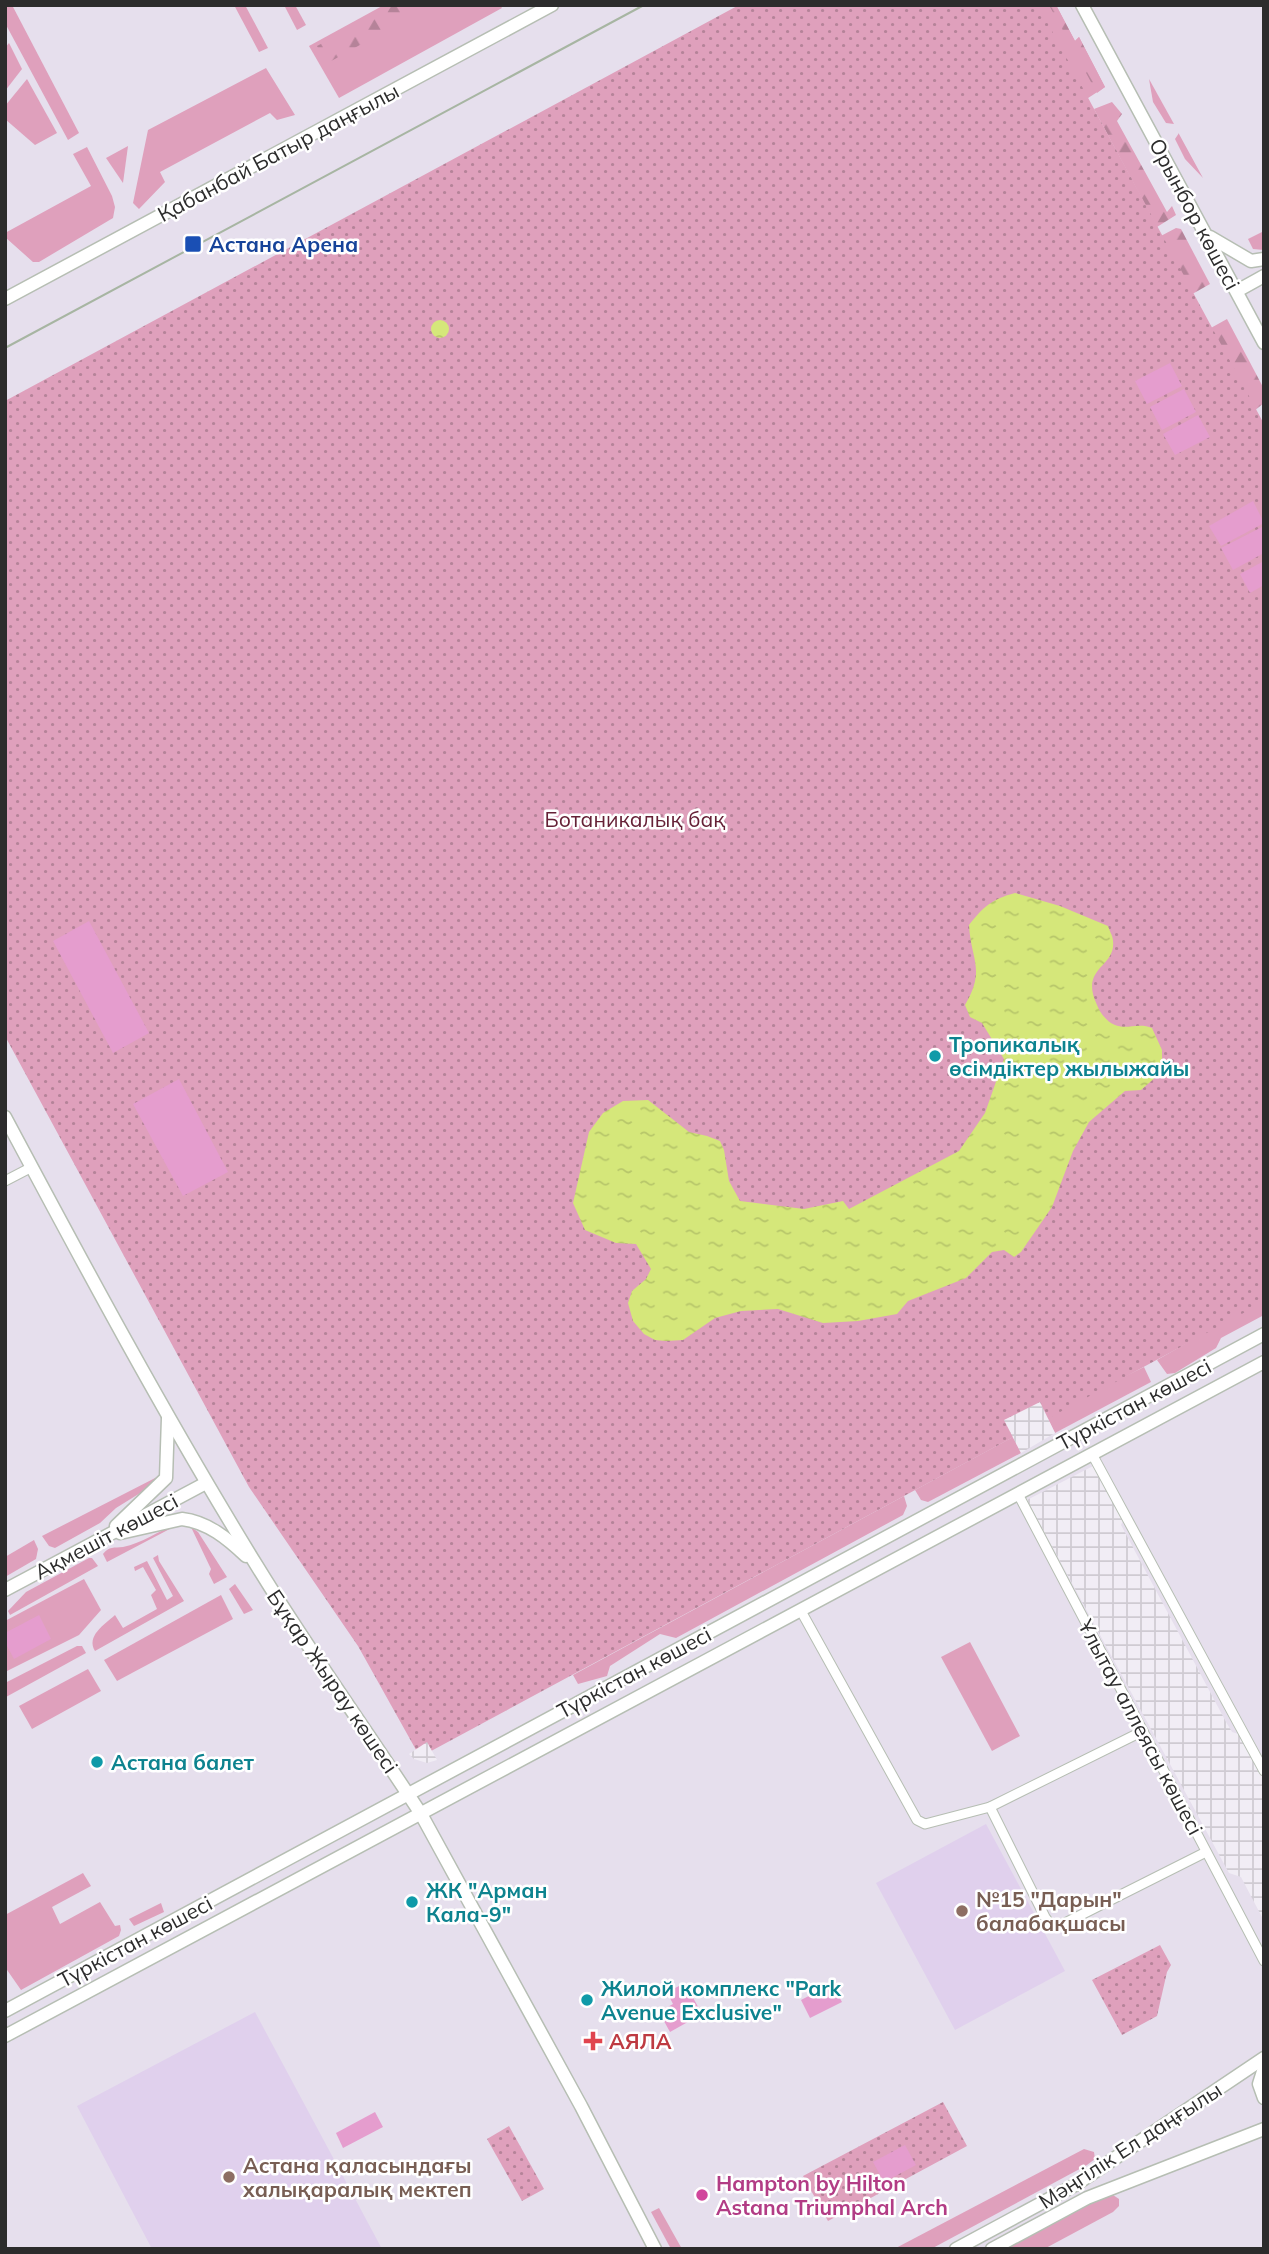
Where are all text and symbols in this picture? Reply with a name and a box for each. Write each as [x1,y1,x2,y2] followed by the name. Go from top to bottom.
[153,77,403,227] street label: Қабанбай Батыр даңғылы
[1144,134,1246,294] street label: Орынбор көшесі
[209,231,358,257] place label: Астана Арена
[183,234,203,254] marker: Астана Арена
[545,806,725,832] park label: Ботаникалық бақ
[949,1031,1189,1081] place label: Тропикалық өсімдіктер жылыжайы
[927,1048,943,1064] marker: Тропикалық өсімдіктер жылыжайы
[1052,1352,1216,1456] street label: Түркістан көшесі
[30,1487,182,1585] street label: Ақмешіт көшесі
[262,1584,404,1778] street label: Бұқар Жырау көшесі
[1073,1614,1209,1839] street label: Ұлытау аллеясы көшесі
[552,1620,716,1724] street label: Түркістан көшесі
[111,1749,255,1775] place label: Астана балет
[89,1754,105,1770] marker: Астана балет
[426,1877,548,1927] place label: ЖК "Арман Кала-9"
[976,1886,1126,1936] place label: №15 "Дарын" балабақшасы
[53,1889,217,1993] street label: Түркістан көшесі
[404,1894,420,1910] marker: ЖК "Арман Кала-9"
[954,1903,970,1919] marker: №15 "Дарын" балабақшасы
[601,1975,842,2025] place label: Жилой комплекс "Park Avenue Exclusive"
[579,1992,595,2008] marker: Жилой комплекс "Park Avenue Exclusive"
[609,2028,672,2054] place label: АЯЛА
[583,2031,603,2051] marker: АЯЛА
[1034,2076,1226,2214] street label: Мәңгілік Ел даңғылы
[242,2152,472,2202] place label: Астана қаласындағы халықаралық мектеп
[221,2169,237,2185] marker: Астана қаласындағы халықаралық мектеп
[716,2170,948,2220] place label: Hampton by Hilton Astana Triumphal Arch
[694,2187,710,2203] marker: Hampton by Hilton Astana Triumphal Arch

